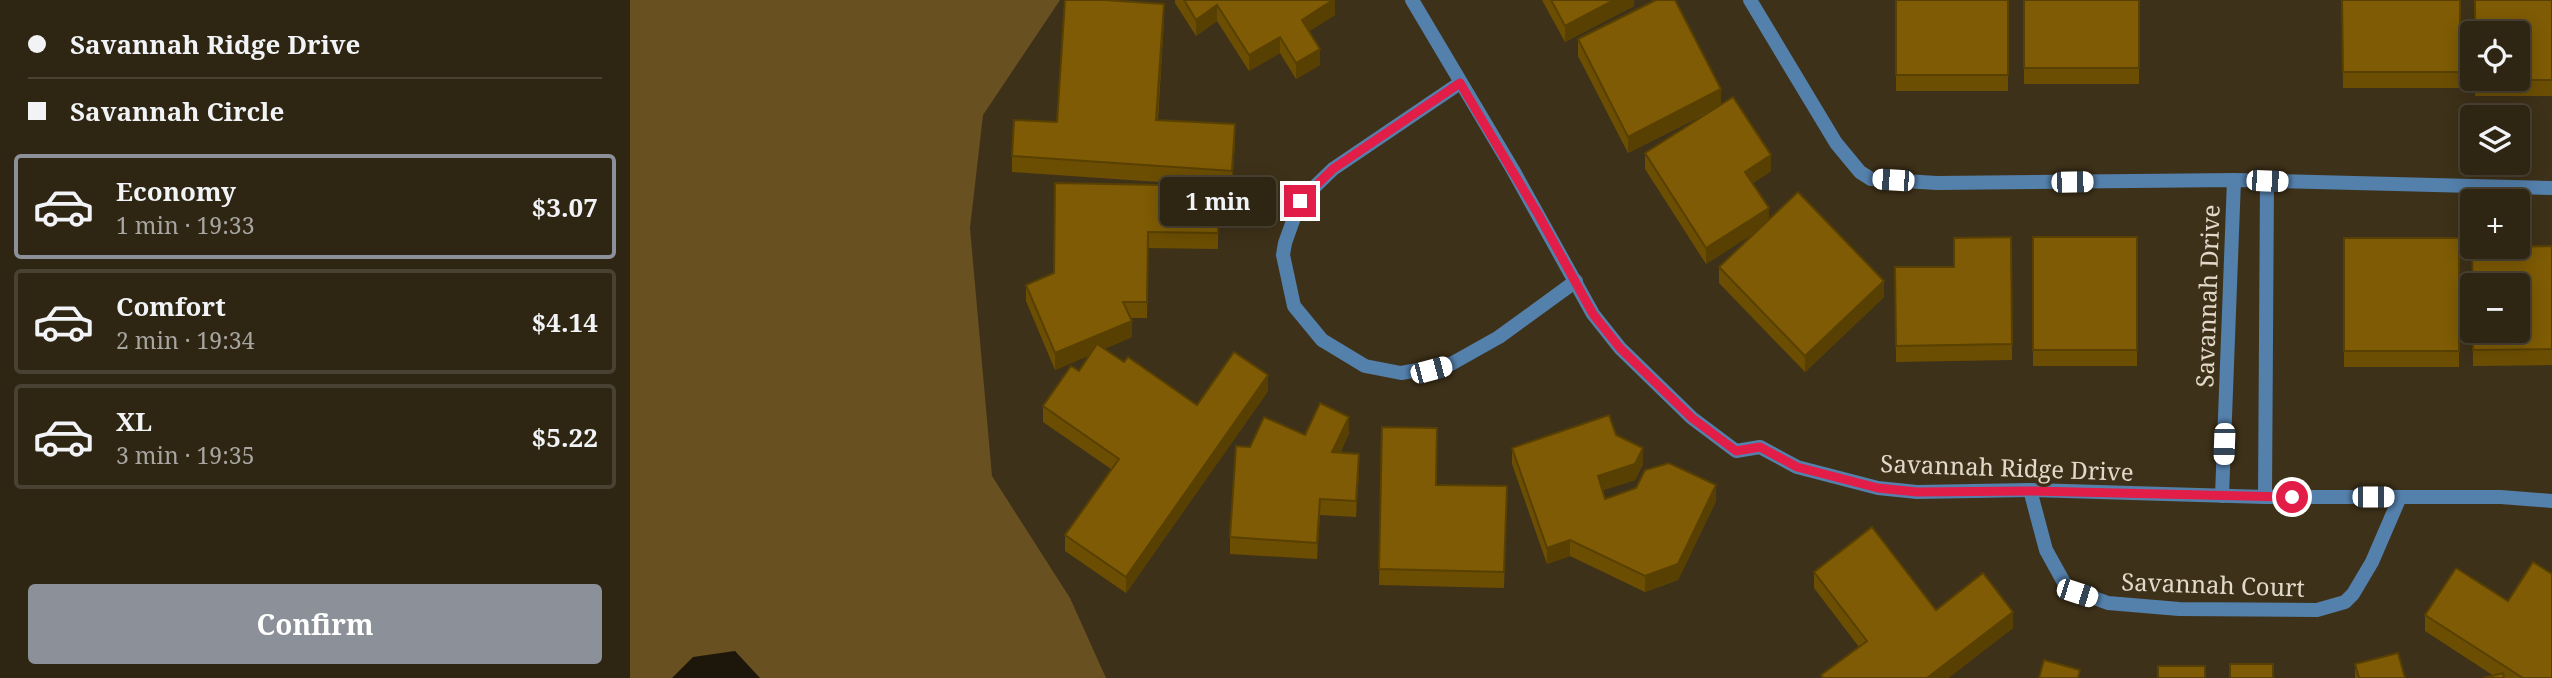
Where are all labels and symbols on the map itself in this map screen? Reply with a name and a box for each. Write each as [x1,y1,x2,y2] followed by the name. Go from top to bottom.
[1872,168,1915,192] car
[2246,170,2289,192] car
[2051,171,2094,193] car
[1160,176,1276,226] callout: 1 min
[1284,185,1316,217] route end
[2187,204,2227,388] street label: Savannah Drive
[1408,354,1455,386] car
[2213,423,2236,465] car
[1880,446,2134,488] street label: Savannah Ridge Drive
[2276,481,2308,513] route start
[2353,487,2395,508] car
[2121,564,2305,604] street label: Savannah Court
[2054,577,2101,609] car

